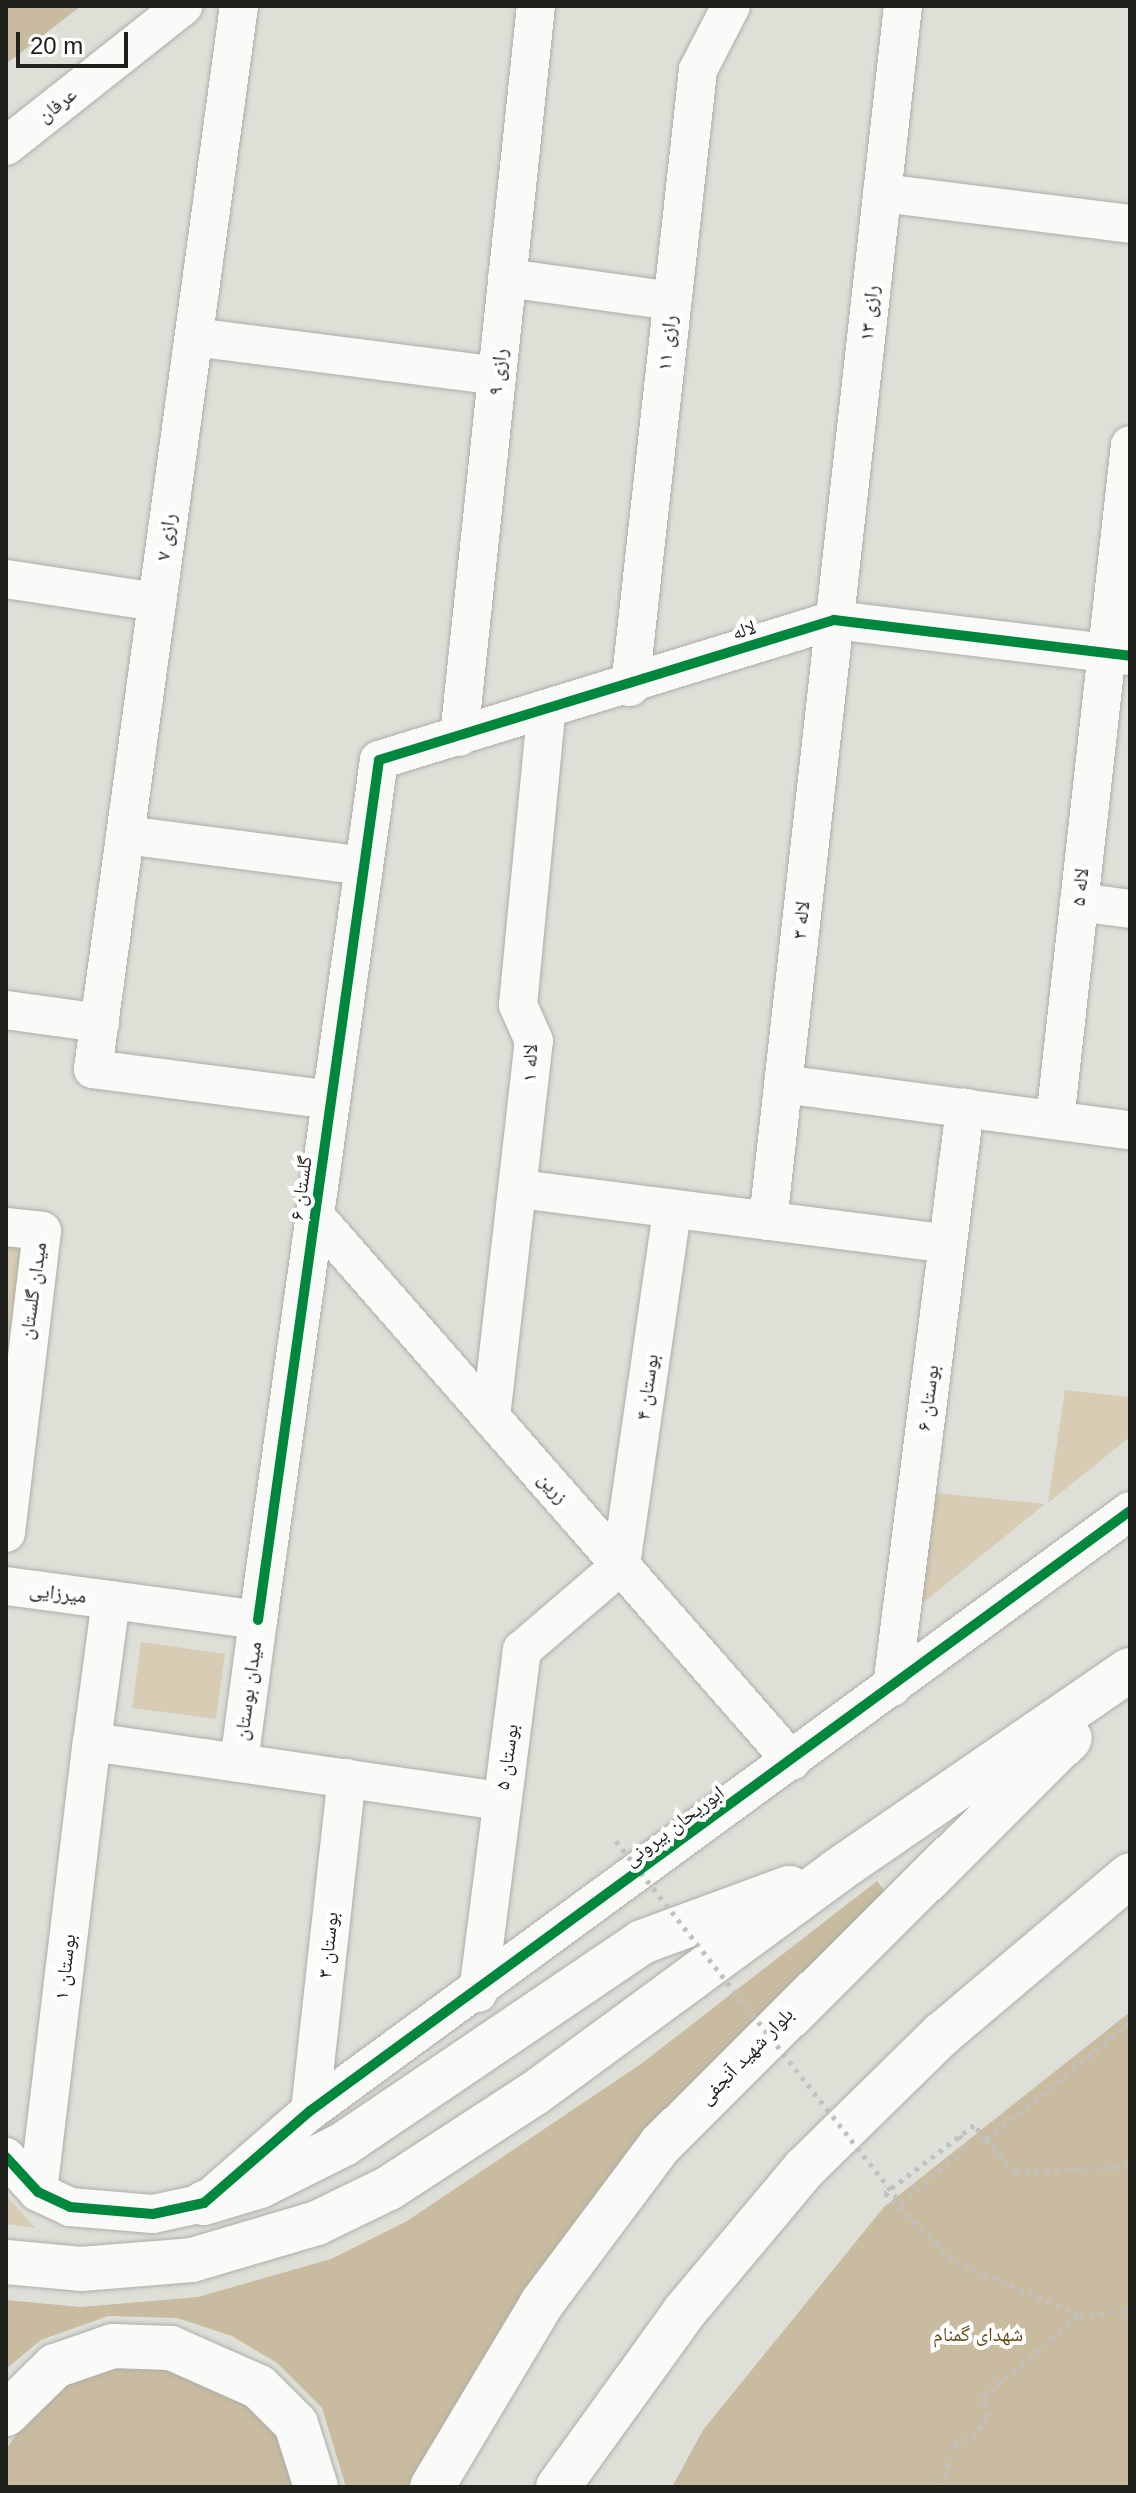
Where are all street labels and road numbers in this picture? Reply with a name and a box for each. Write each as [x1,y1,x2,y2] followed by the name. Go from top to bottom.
[33,82,81,128] street label: عرفان
[854,284,884,342] street label: رازی ۱۳
[652,314,682,372] street label: رازی ۱۱
[484,347,512,397] street label: رازی ۹
[151,512,181,562] street label: رازی ۷
[729,615,759,645] street label: لاله
[1066,867,1094,907] street label: لاله ۵
[787,900,815,940] street label: لاله ۳
[517,1044,543,1082] street label: لاله ۱
[285,1154,317,1222] street label: گلستان ۶
[14,1241,52,1341] street label: میدان گلستان
[630,1352,664,1422] street label: بوستان ۴
[912,1364,944,1432] street label: بوستان ۶
[533,1467,573,1509] street label: زرین
[28,1578,88,1608] street label: میرزایی
[229,1640,267,1742] street label: میدان بوستان
[490,1722,524,1792] street label: بوستان ۵
[619,1781,729,1871] street label: ابوریحان بیرونی
[313,1911,343,1979] street label: بوستان ۳
[49,1933,81,2001] street label: بوستان ۱
[694,2002,798,2110] street label: بلوار شهید آنجفی

